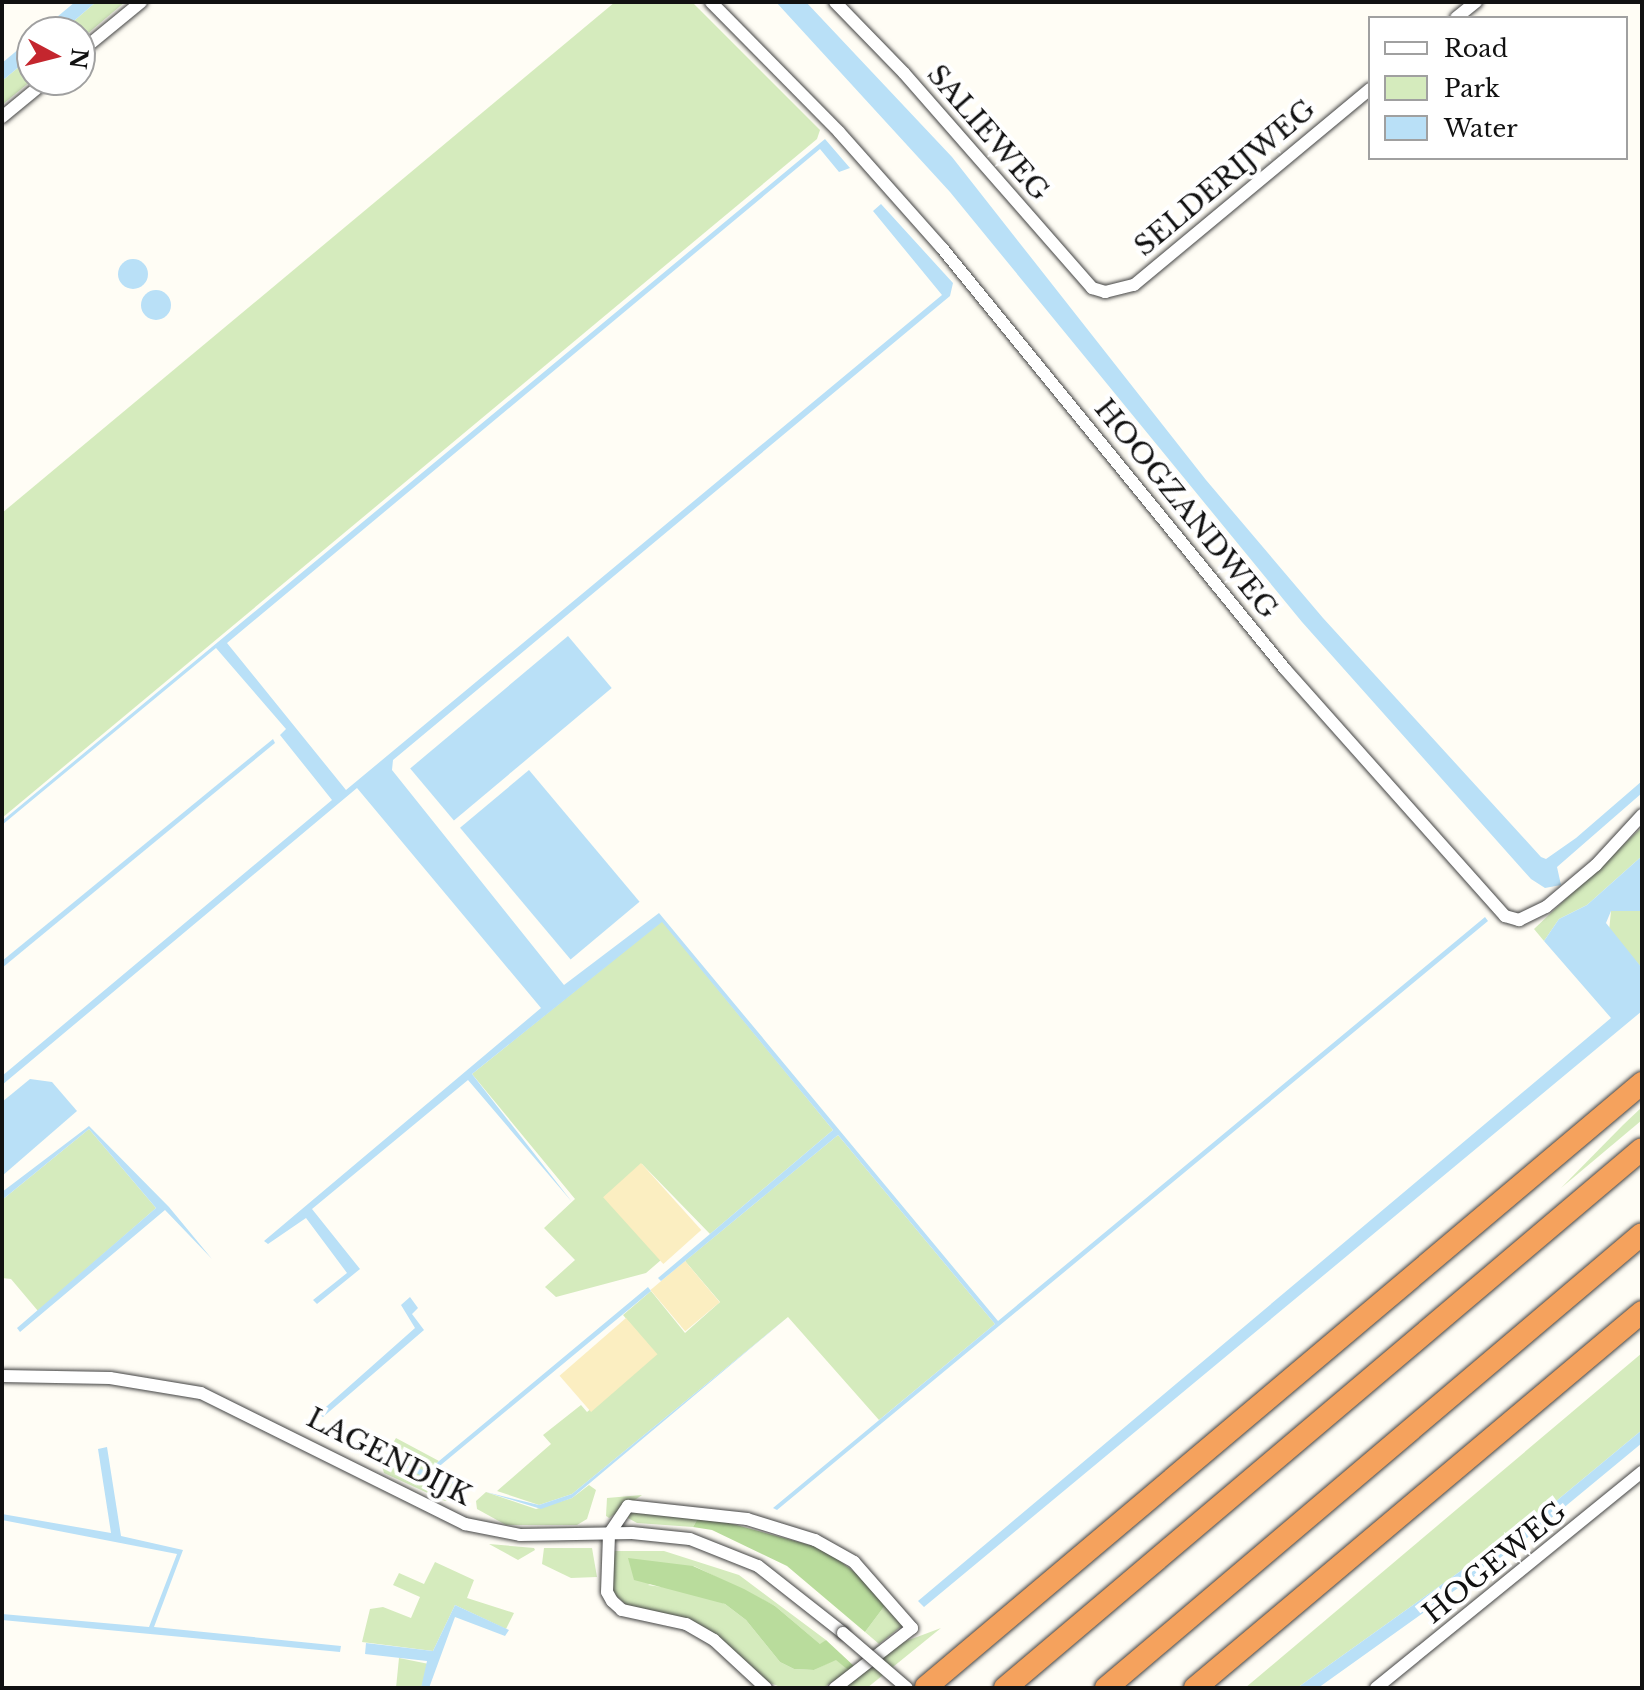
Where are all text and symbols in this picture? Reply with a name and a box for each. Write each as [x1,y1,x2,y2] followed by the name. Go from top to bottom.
[16,16,96,96] north arrow
[1368,16,1628,160] legend
[1444,34,1508,63] text: Road
[64,47,93,71] text: N
[920,58,1056,208] street label: SALIEWEG
[1444,74,1500,103] text: Park
[1128,93,1322,263] street label: SELDERIJWEG
[1444,114,1518,143] text: Water
[1087,393,1285,625] street label: HOOGZANDWEG
[301,1401,477,1513] street label: LAGENDIJK
[1417,1495,1573,1631] street label: HOGEWEG

